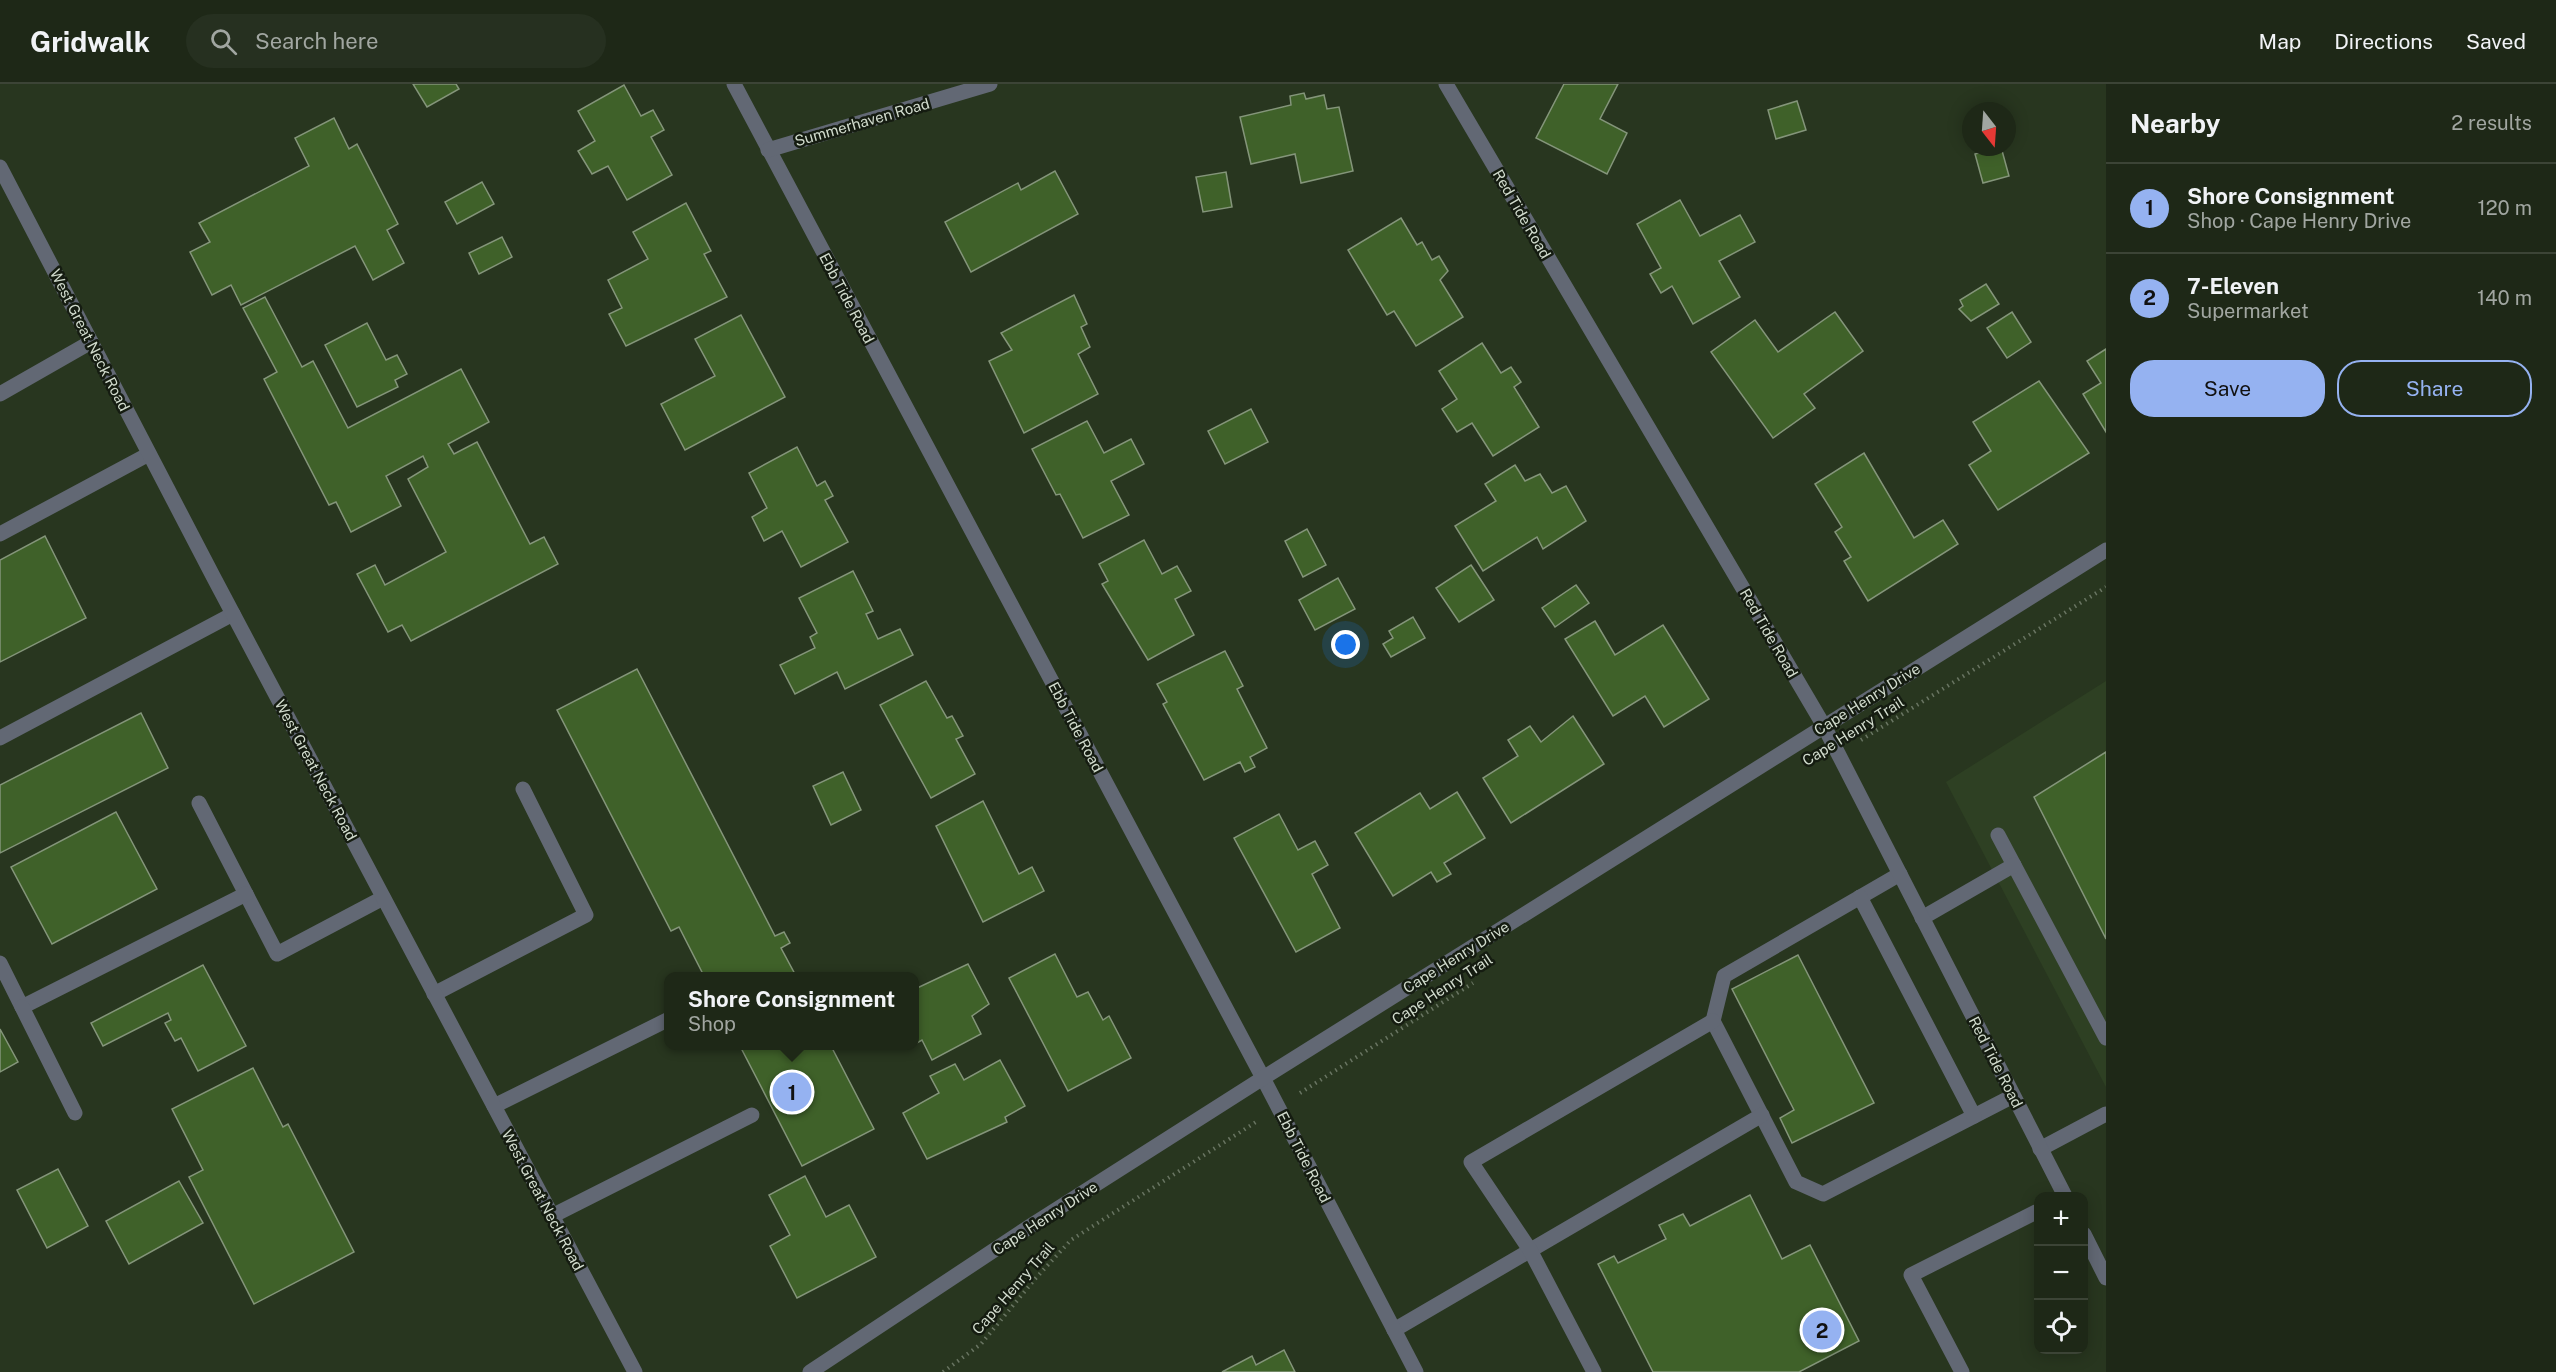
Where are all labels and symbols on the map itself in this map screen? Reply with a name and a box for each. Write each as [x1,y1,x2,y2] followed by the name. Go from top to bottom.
[793,95,931,149] street label: Summerhaven Road
[1962,102,2016,156] north arrow
[1490,166,1554,262] street label: Red Tide Road
[816,250,878,346] street label: Ebb Tide Road
[47,266,133,414] street label: West Great Neck Road
[1737,585,1801,681] street label: Red Tide Road
[1331,630,1360,659] your location
[1811,660,1923,738] street label: Cape Henry Drive
[1045,679,1107,775] street label: Ebb Tide Road
[1799,693,1907,769] street label: Cape Henry Trail
[272,697,360,843] street label: West Great Neck Road
[1400,918,1512,996] street label: Cape Henry Drive
[1389,950,1495,1028] street label: Cape Henry Trail
[1966,1014,2026,1110] street label: Red Tide Road
[772,1070,812,1114] pin: 1
[1274,1109,1334,1205] street label: Ebb Tide Road
[499,1127,587,1273] street label: West Great Neck Road
[989,1178,1101,1258] street label: Cape Henry Drive
[968,1239,1058,1337] street label: Cape Henry Trail
[1802,1308,1842,1352] pin: 2

